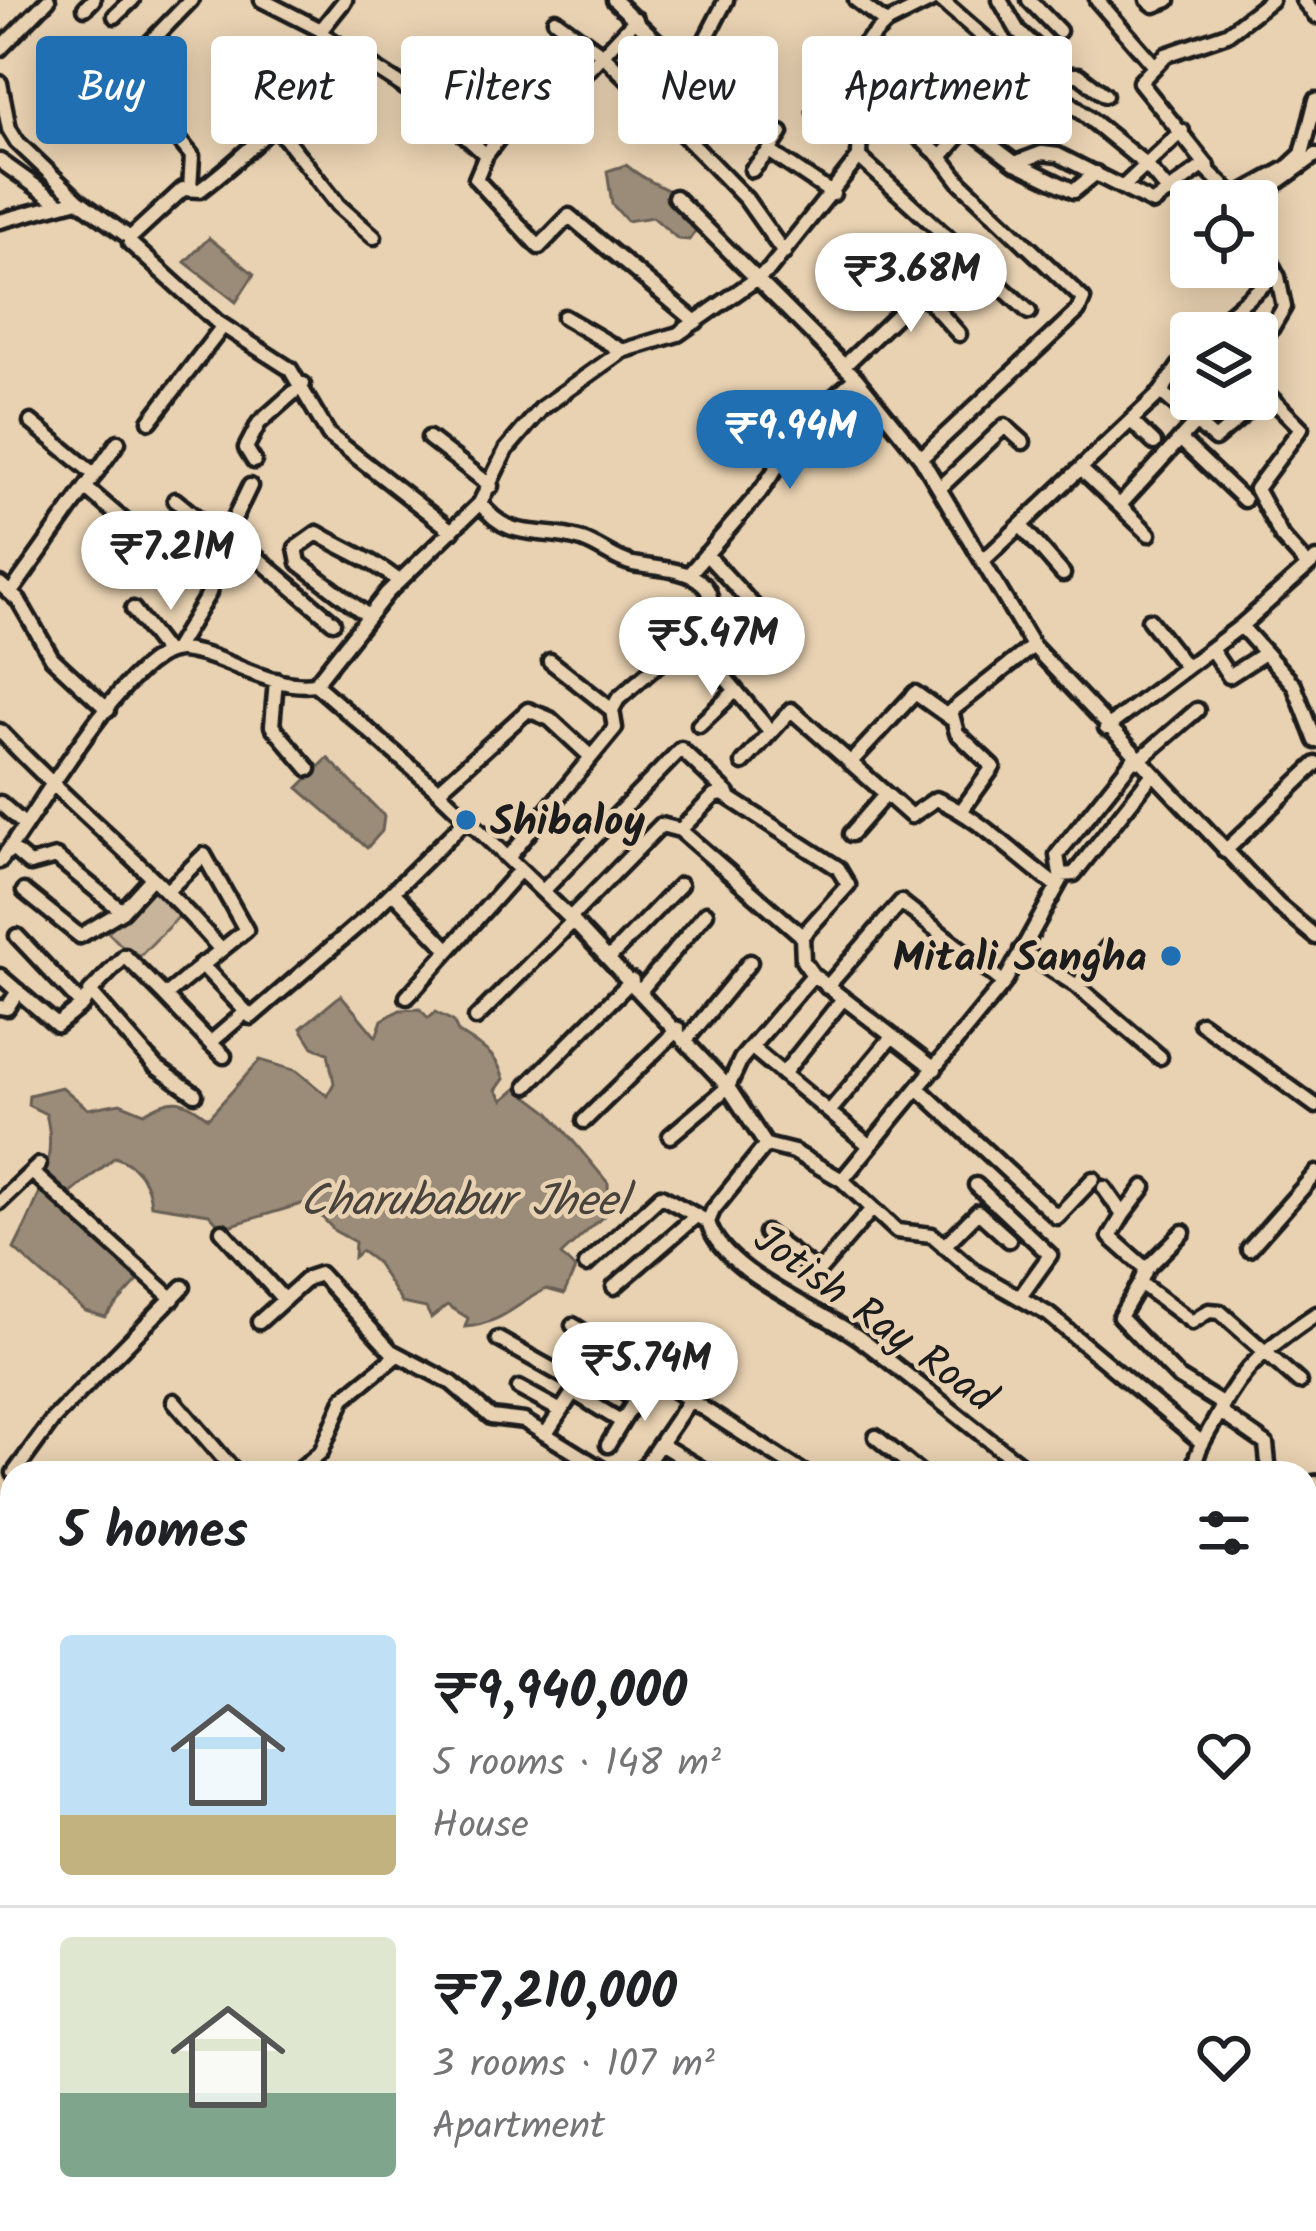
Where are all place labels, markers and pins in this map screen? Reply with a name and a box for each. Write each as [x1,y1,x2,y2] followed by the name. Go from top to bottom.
[813,233,1009,335] pin: ₹3.68M
[692,390,888,492] pin: ₹9.94M
[73,511,269,613] pin: ₹7.21M
[614,597,810,699] pin: ₹5.47M
[490,790,645,857] place label: Shibaloy
[453,807,479,833] marker: Shibaloy
[893,926,1147,993] place label: Mitali Sangha
[1158,943,1184,969] marker: Mitali Sangha
[547,1322,743,1424] pin: ₹5.74M

